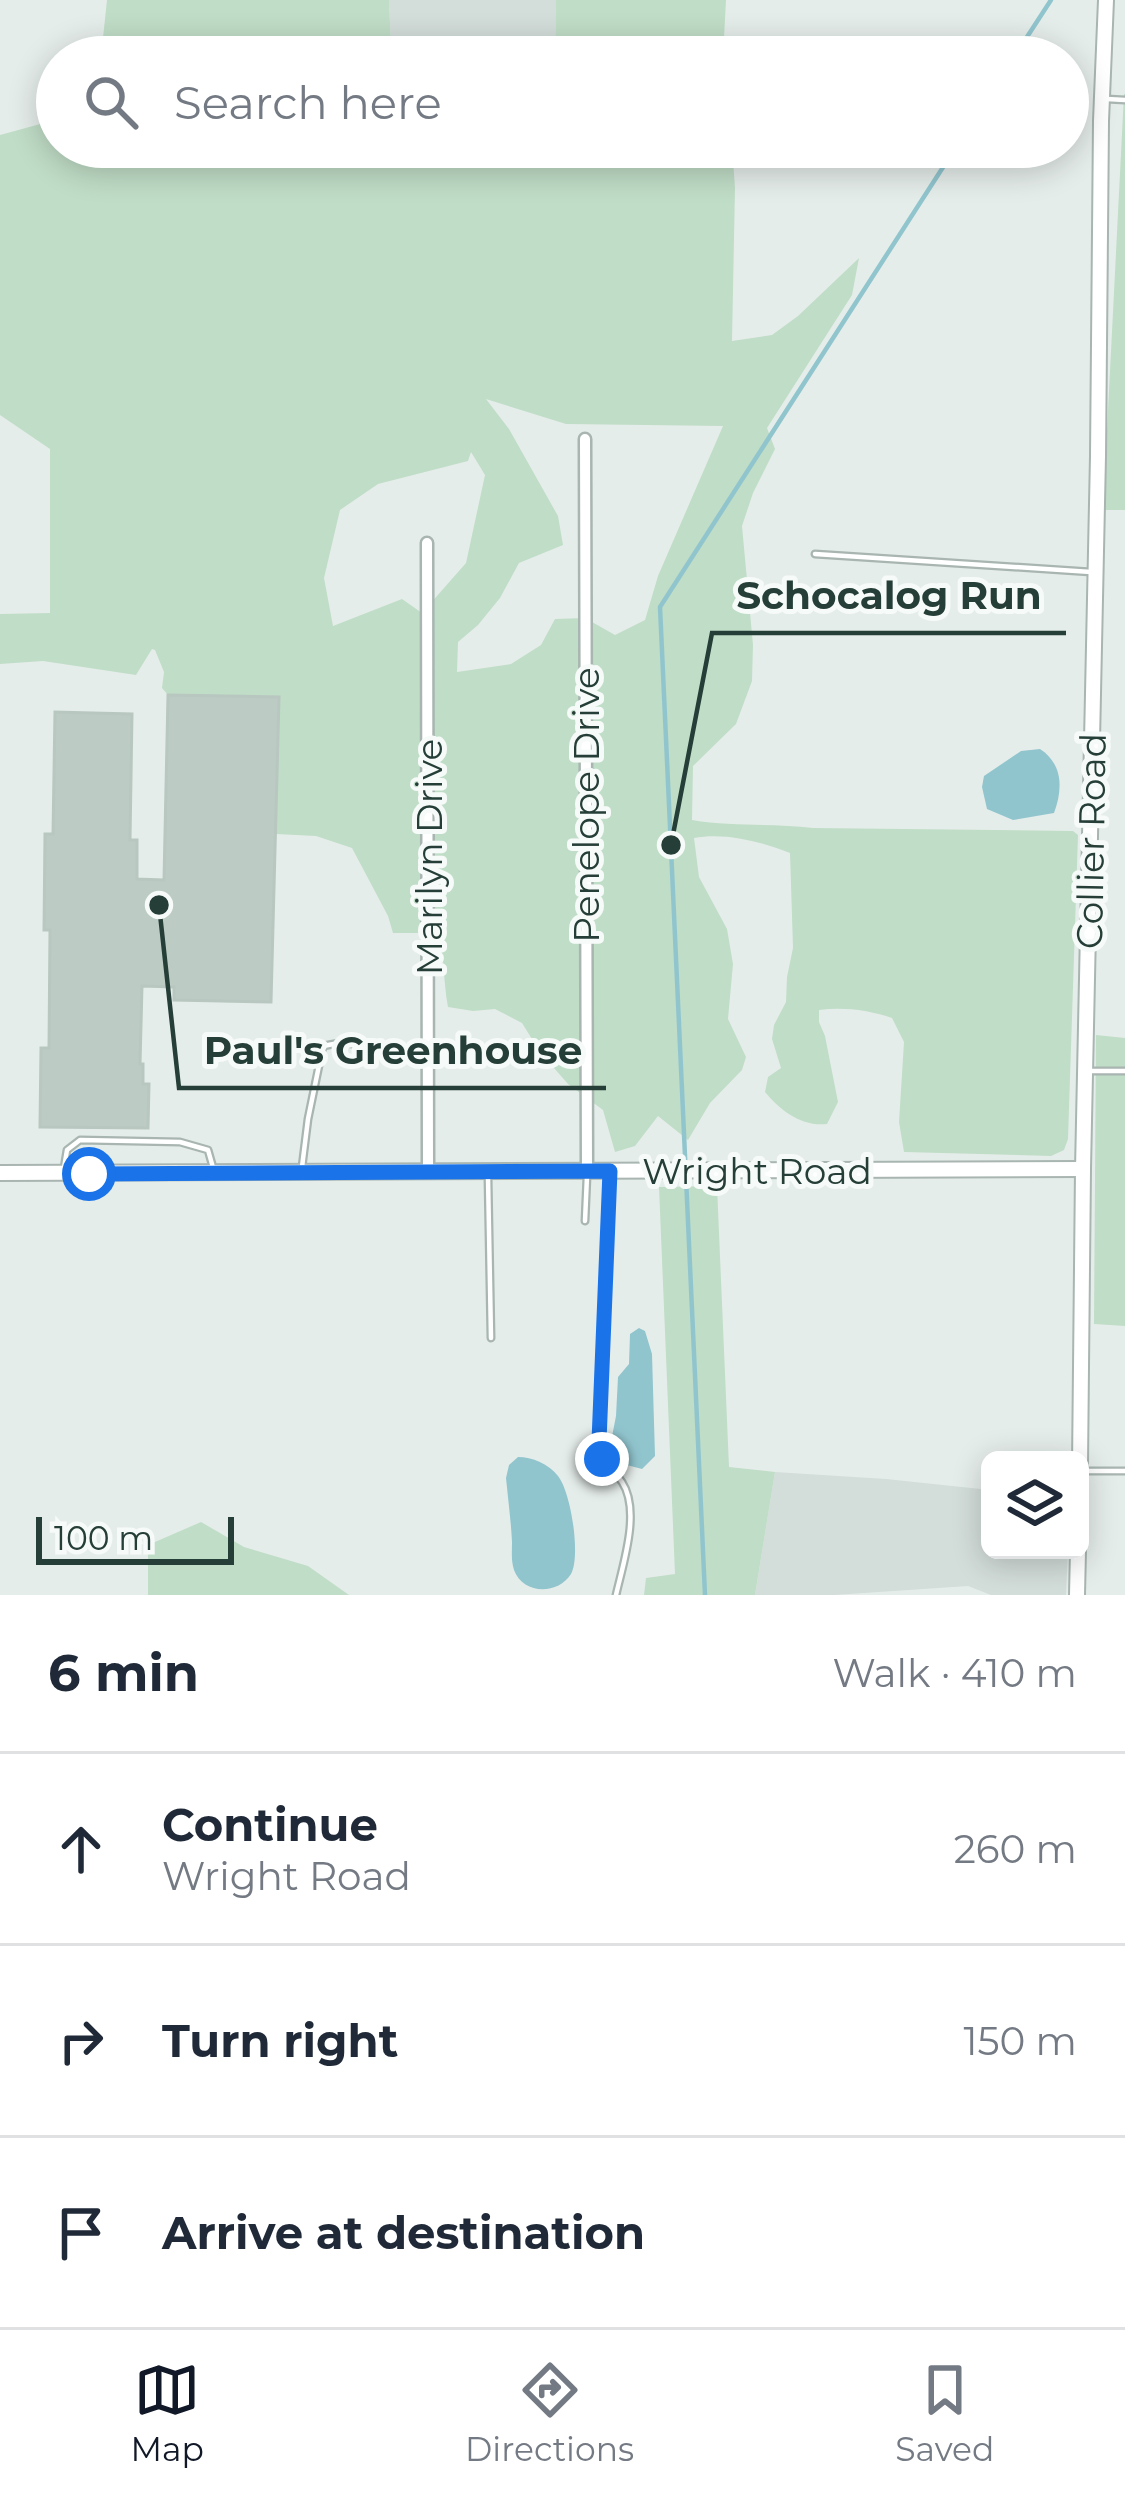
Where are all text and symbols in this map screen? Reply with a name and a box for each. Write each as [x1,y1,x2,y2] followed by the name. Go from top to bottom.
[36,36,1089,168] search box
[78,69,144,135] icon: search
[174,75,442,130] text: Search here
[712,558,1066,633] callout: Schocalog Run
[736,571,1042,619] text: Schocalog Run
[564,667,608,943] street label: Penelope Drive
[1067,733,1115,949] street label: Collier Road
[407,739,451,975] street label: Marilyn Drive
[179,1013,606,1088] callout: Paul's Greenhouse
[204,1026,582,1074] text: Paul's Greenhouse
[62,1147,116,1201] route start
[642,1149,872,1193] street label: Wright Road
[575,1432,629,1486] route end
[981,1451,1089,1559] map controls
[981,1451,1089,1559] button: layers
[36,1511,234,1564] scale bar
[54,1518,153,1558] text: 100 m
[48,1642,199,1704] text: 6 min
[832,1649,1077,1697] text: Walk · 410 m
[162,1797,378,1852] text: Continue
[48,1816,114,1882] icon: ahead
[954,1825,1077,1873] text: 260 m
[162,1852,411,1900] text: Wright Road
[48,2008,114,2074] icon: right
[162,2013,398,2068] text: Turn right
[963,2017,1077,2065] text: 150 m
[48,2200,114,2266] icon: arrive
[162,2205,645,2260] text: Arrive at destination
[131,2357,204,2469] tab: Map
[465,2357,634,2469] tab: Directions
[895,2357,994,2469] tab: Saved

